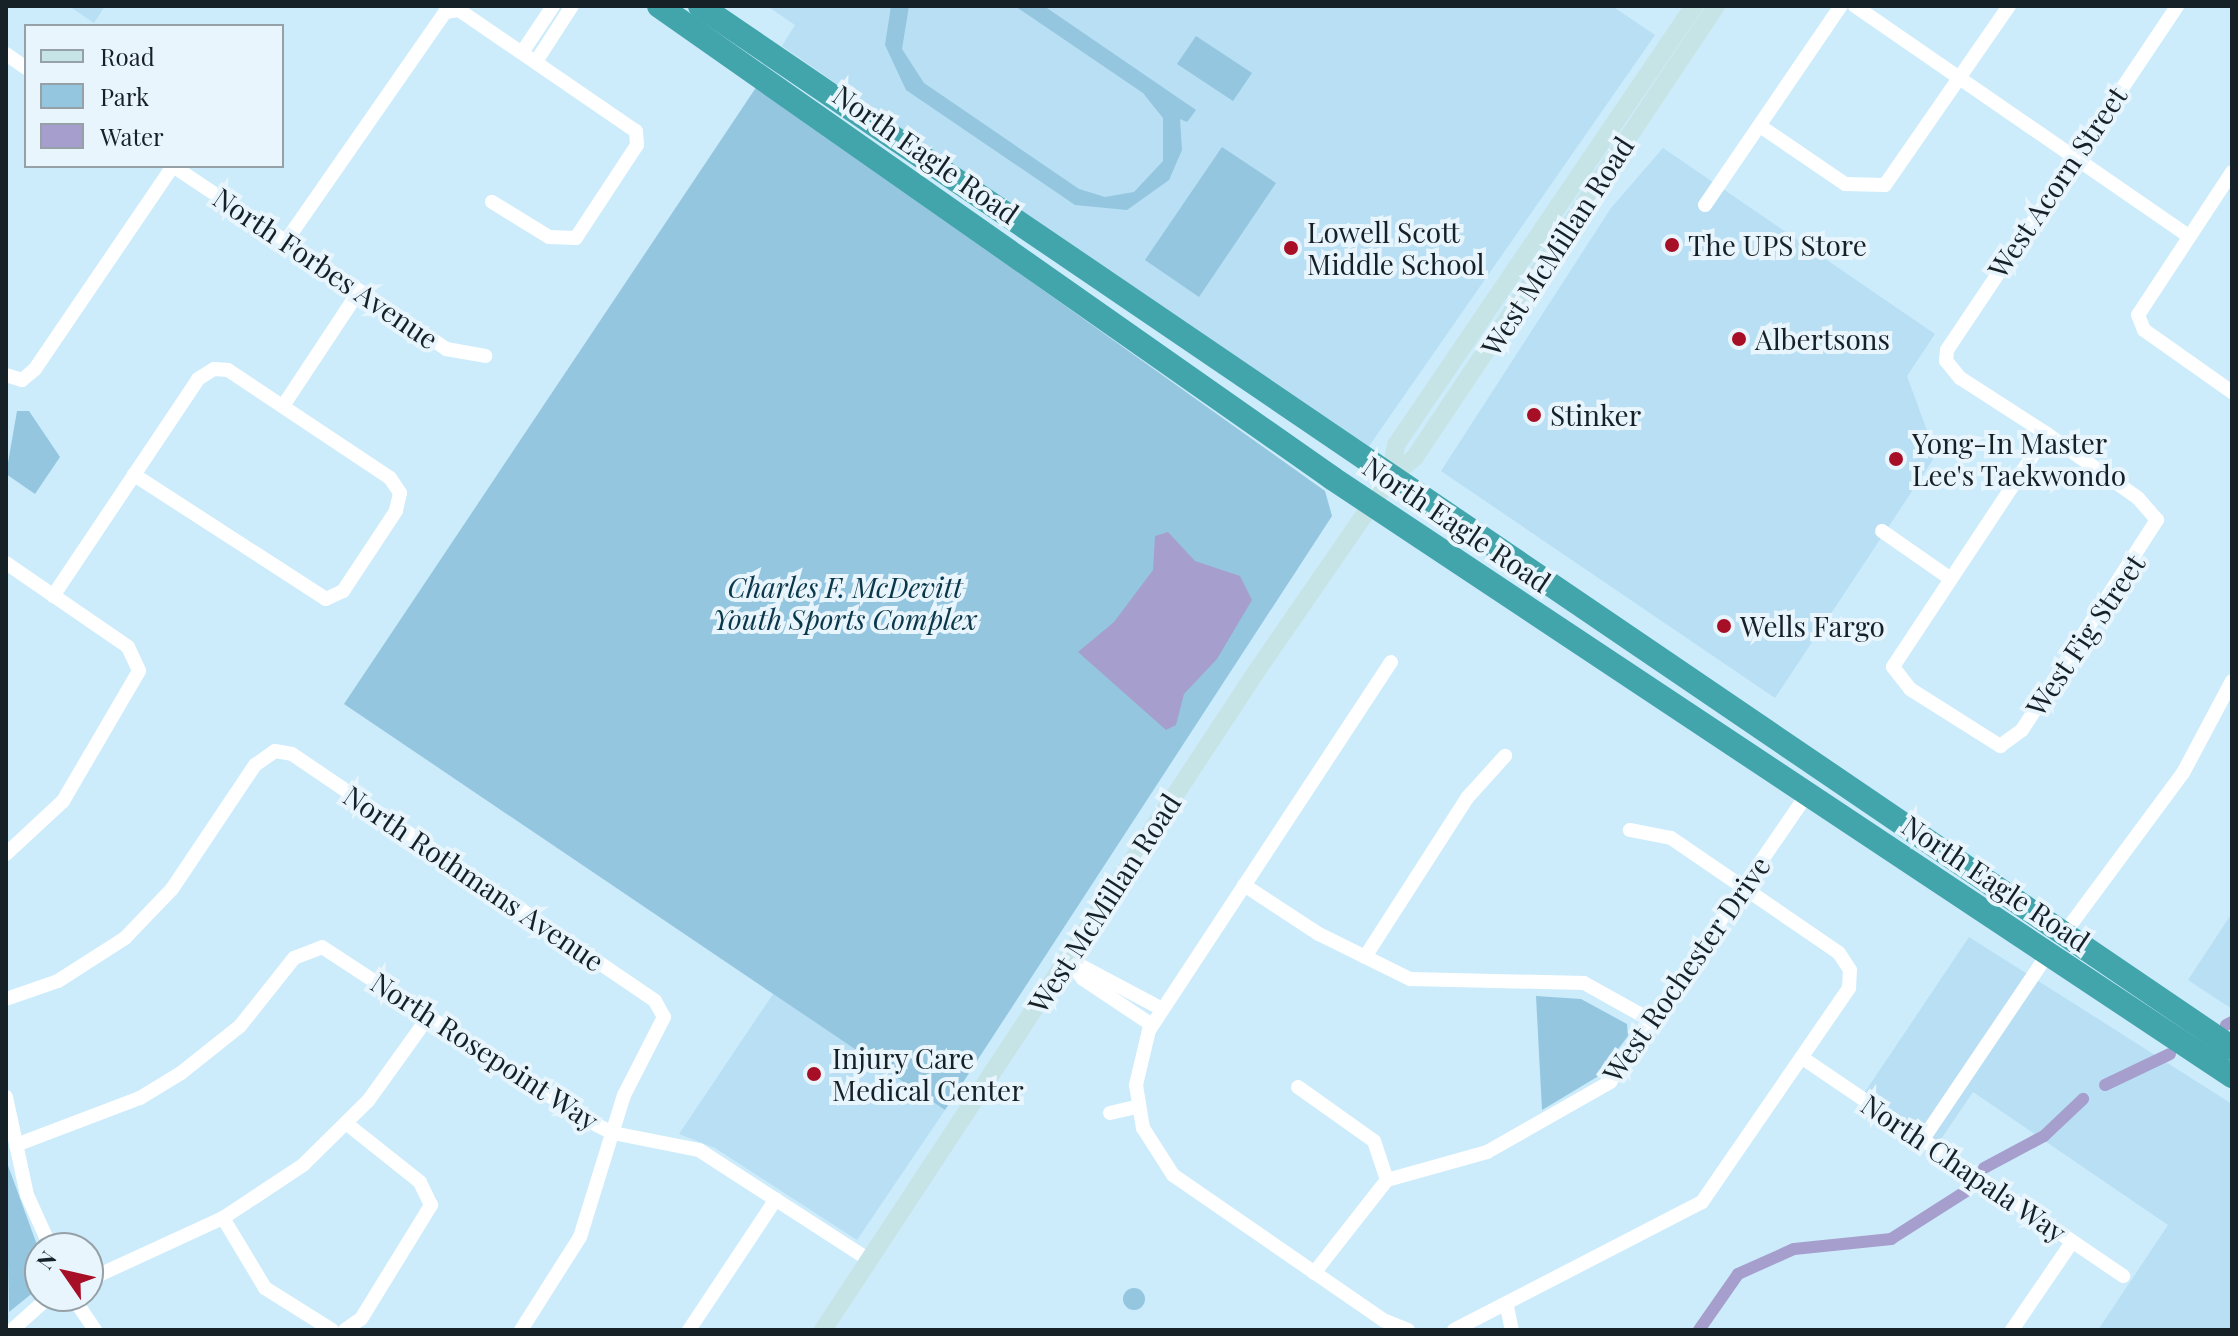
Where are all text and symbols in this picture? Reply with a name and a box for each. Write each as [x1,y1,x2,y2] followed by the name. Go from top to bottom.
[24,24,284,168] legend
[100,40,155,72] text: Road
[827,77,1025,231] street label: North Eagle Road
[1980,79,2134,285] street label: West Acorn Street
[100,80,149,112] text: Park
[100,120,164,152] text: Water
[1474,130,1640,362] street label: West McMillan Road
[207,180,445,356] street label: North Forbes Avenue
[1307,215,1485,281] place label: Lowell Scott Middle School
[1688,228,1867,262] place label: The UPS Store
[1663,236,1681,254] marker: The UPS Store
[1282,239,1300,257] marker: Lowell Scott Middle School
[1755,322,1890,356] place label: Albertsons
[1730,330,1748,348] marker: Albertsons
[1550,398,1641,432] place label: Stinker
[1525,406,1543,424] marker: Stinker
[1912,426,2127,492] place label: Yong-In Master Lee's Taekwondo
[1357,449,1557,599] street label: North Eagle Road
[1887,450,1905,468] marker: Yong-In Master Lee's Taekwondo
[2018,548,2152,722] street label: West Fig Street
[712,570,978,636] park label: Charles F. McDevitt Youth Sports Complex
[1740,609,1885,643] place label: Wells Fargo
[1715,617,1733,635] marker: Wells Fargo
[337,778,611,978] street label: North Rothmans Avenue
[1021,787,1187,1019] street label: West McMillan Road
[1896,808,2096,958] street label: North Eagle Road
[1595,849,1777,1089] street label: West Rochester Drive
[364,965,606,1137] street label: North Rosepoint Way
[832,1041,1024,1107] place label: Injury Care Medical Center
[803,1063,825,1085] marker: Injury Care Medical Center
[1855,1087,2073,1249] street label: North Chapala Way
[24,1232,104,1312] north arrow
[29,1245,63,1275] text: N

